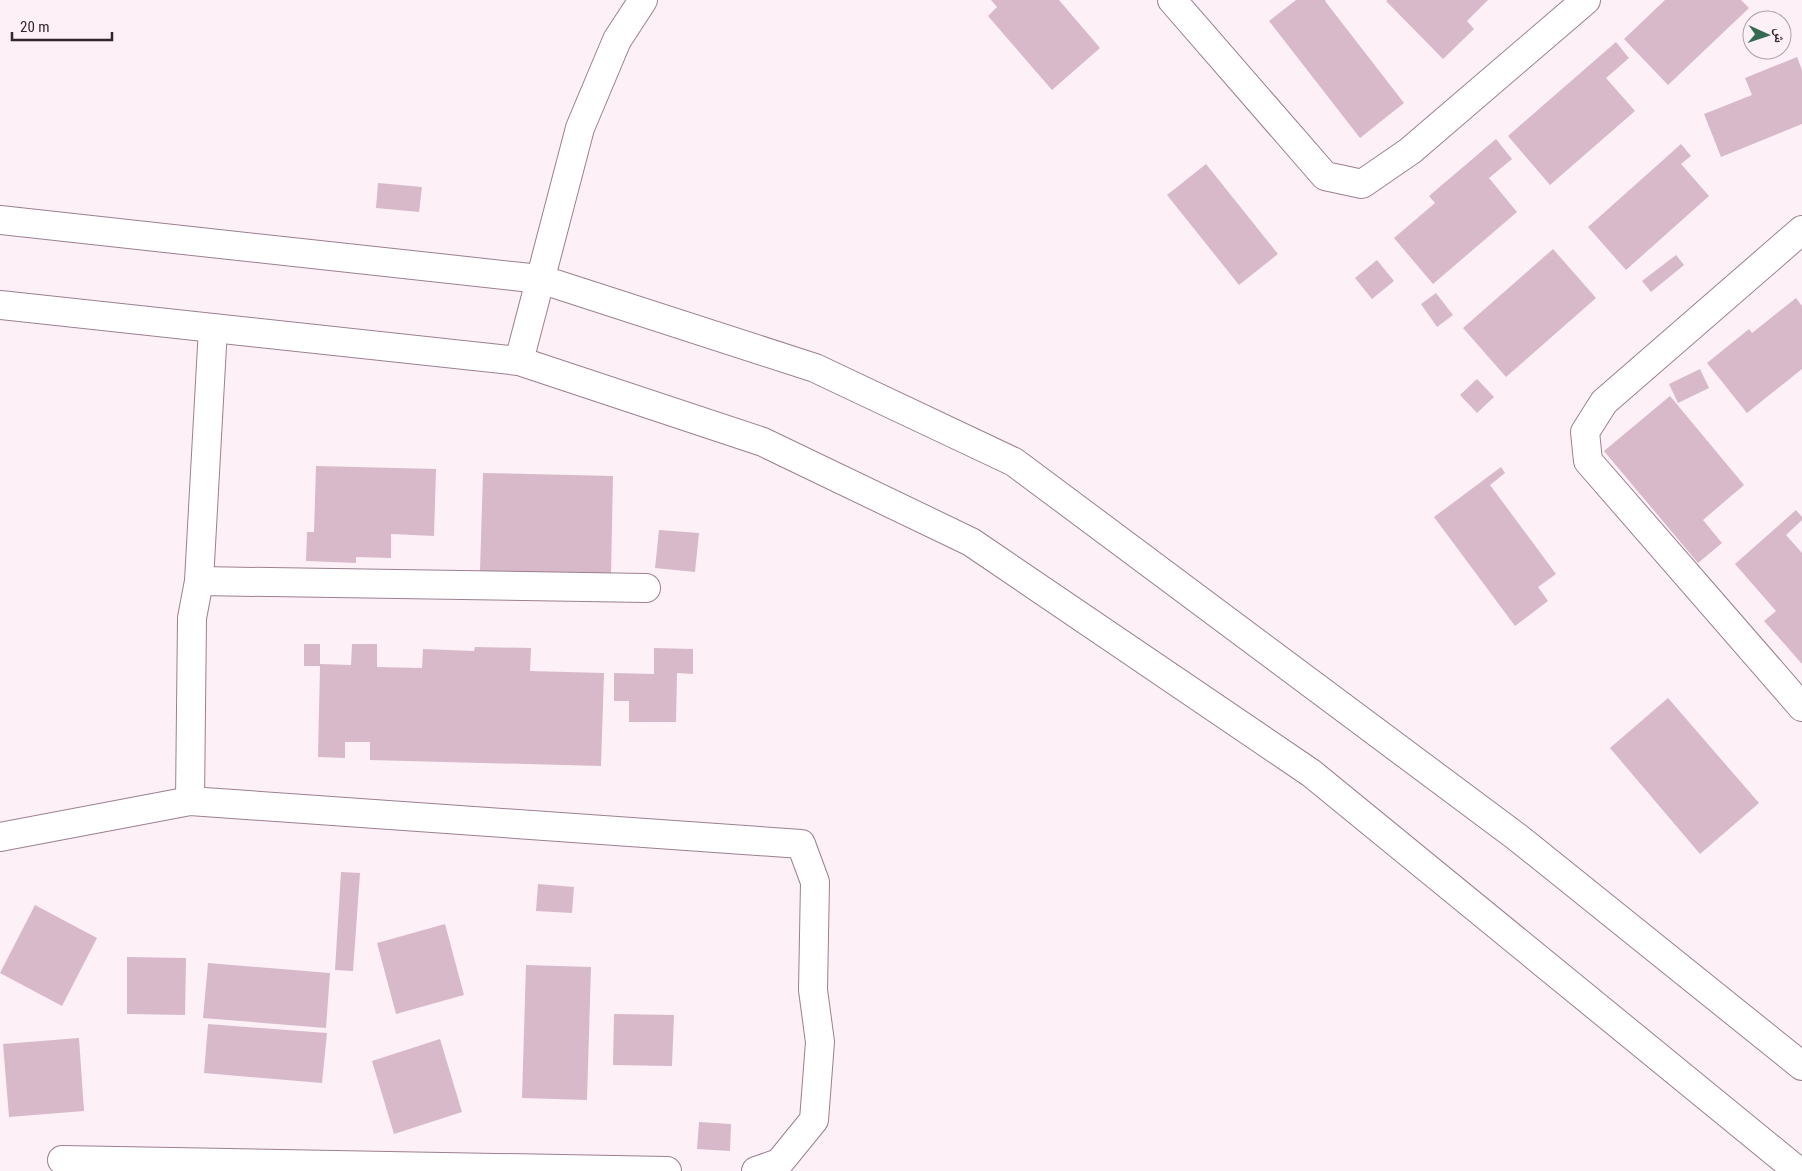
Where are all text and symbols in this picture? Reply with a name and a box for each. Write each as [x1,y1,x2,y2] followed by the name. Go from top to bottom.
[12,10,112,42] scale bar
[1742,10,1792,60] north arrow
[20,18,50,36] text: 20 m
[1771,28,1788,44] text: ش

